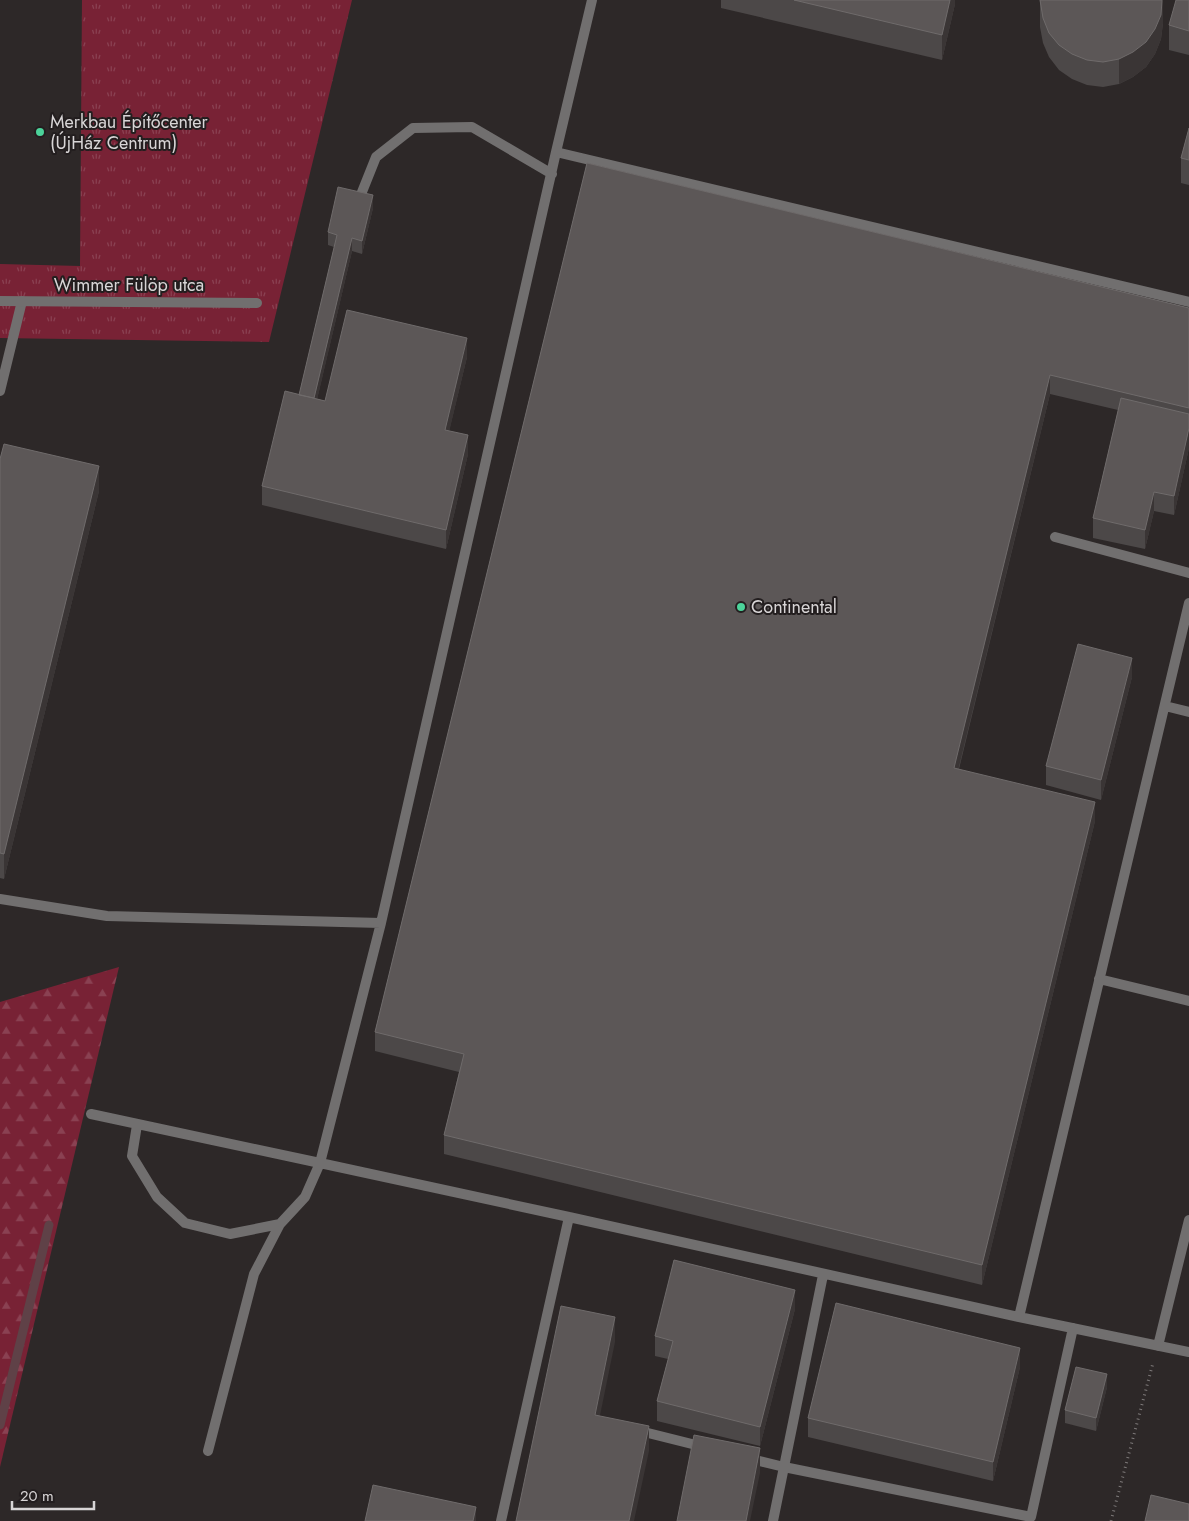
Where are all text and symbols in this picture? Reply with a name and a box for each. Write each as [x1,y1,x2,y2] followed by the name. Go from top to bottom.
[50,109,209,156] place label: Merkbau Építőcenter (ÚjHáz Centrum)
[34,126,46,138] marker: Merkbau Építőcenter (ÚjHáz Centrum)
[54,272,204,298] street label: Wimmer Fülöp utca
[751,594,837,620] place label: Continental
[735,601,747,613] marker: Continental
[12,1478,95,1510] scale bar
[20,1485,54,1507] text: 20 m

